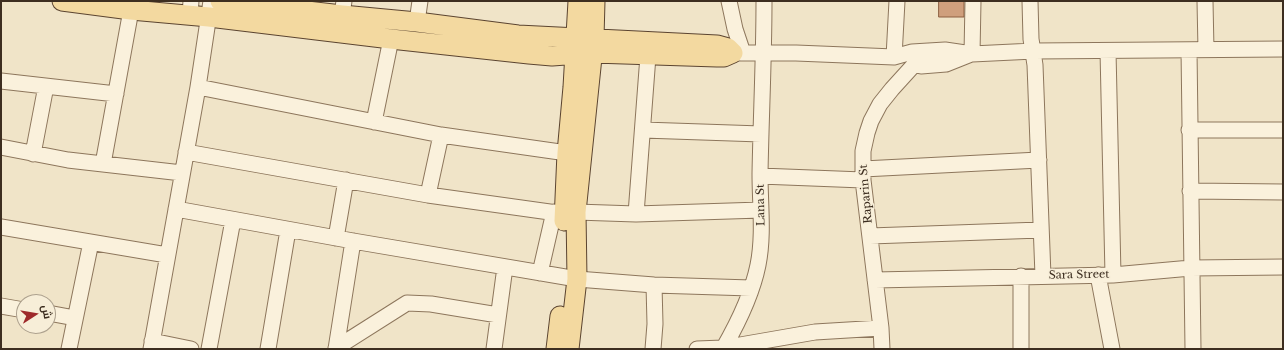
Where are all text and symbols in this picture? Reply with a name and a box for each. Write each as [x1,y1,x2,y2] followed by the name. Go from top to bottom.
[857,164,875,224] street label: Raparin St
[754,184,768,226] street label: Lana St
[1049,268,1109,282] street label: Sara Street
[16,294,56,334] north arrow
[38,303,55,320] text: ش

